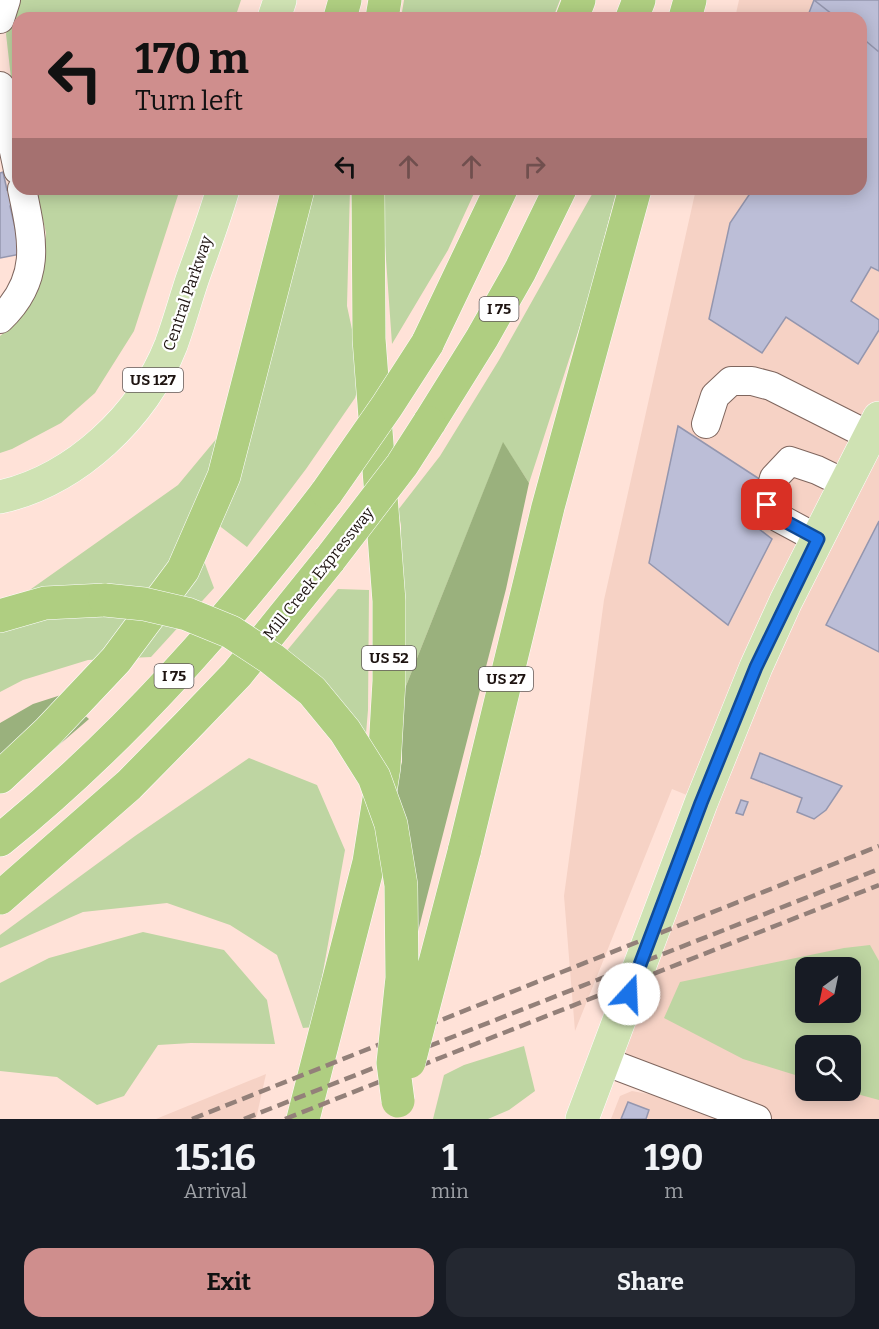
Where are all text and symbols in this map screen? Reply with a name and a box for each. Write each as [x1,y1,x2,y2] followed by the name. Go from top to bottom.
[135,34,249,84] text: 170 m
[36,36,114,114] icon: left
[135,85,243,117] text: Turn left
[329,150,362,183] icon: left
[392,150,425,183] icon: ahead
[455,150,488,183] icon: ahead
[518,150,551,183] icon: right
[159,233,216,353] street label: Central Parkway
[480,297,518,321] road number: I 75
[123,368,183,392] road number: US 127
[741,479,792,530] pin
[750,488,783,521] icon: arrive
[259,503,378,643] street label: Mill Creek Expressway
[362,646,416,670] road number: US 52
[154,664,194,688] road number: I 75
[479,667,533,691] road number: US 27
[795,957,861,1023] north arrow
[795,957,861,1101] map controls
[597,962,661,1026] position arrow
[795,1035,861,1101] button: search
[175,1136,256,1180] text: 15:16
[442,1136,458,1180] text: 1
[644,1136,704,1180] text: 190
[184,1179,247,1203] text: Arrival
[431,1179,469,1203] text: min
[664,1179,683,1203] text: m
[24,1248,434,1317] button: Exit
[446,1248,855,1317] button: Share

